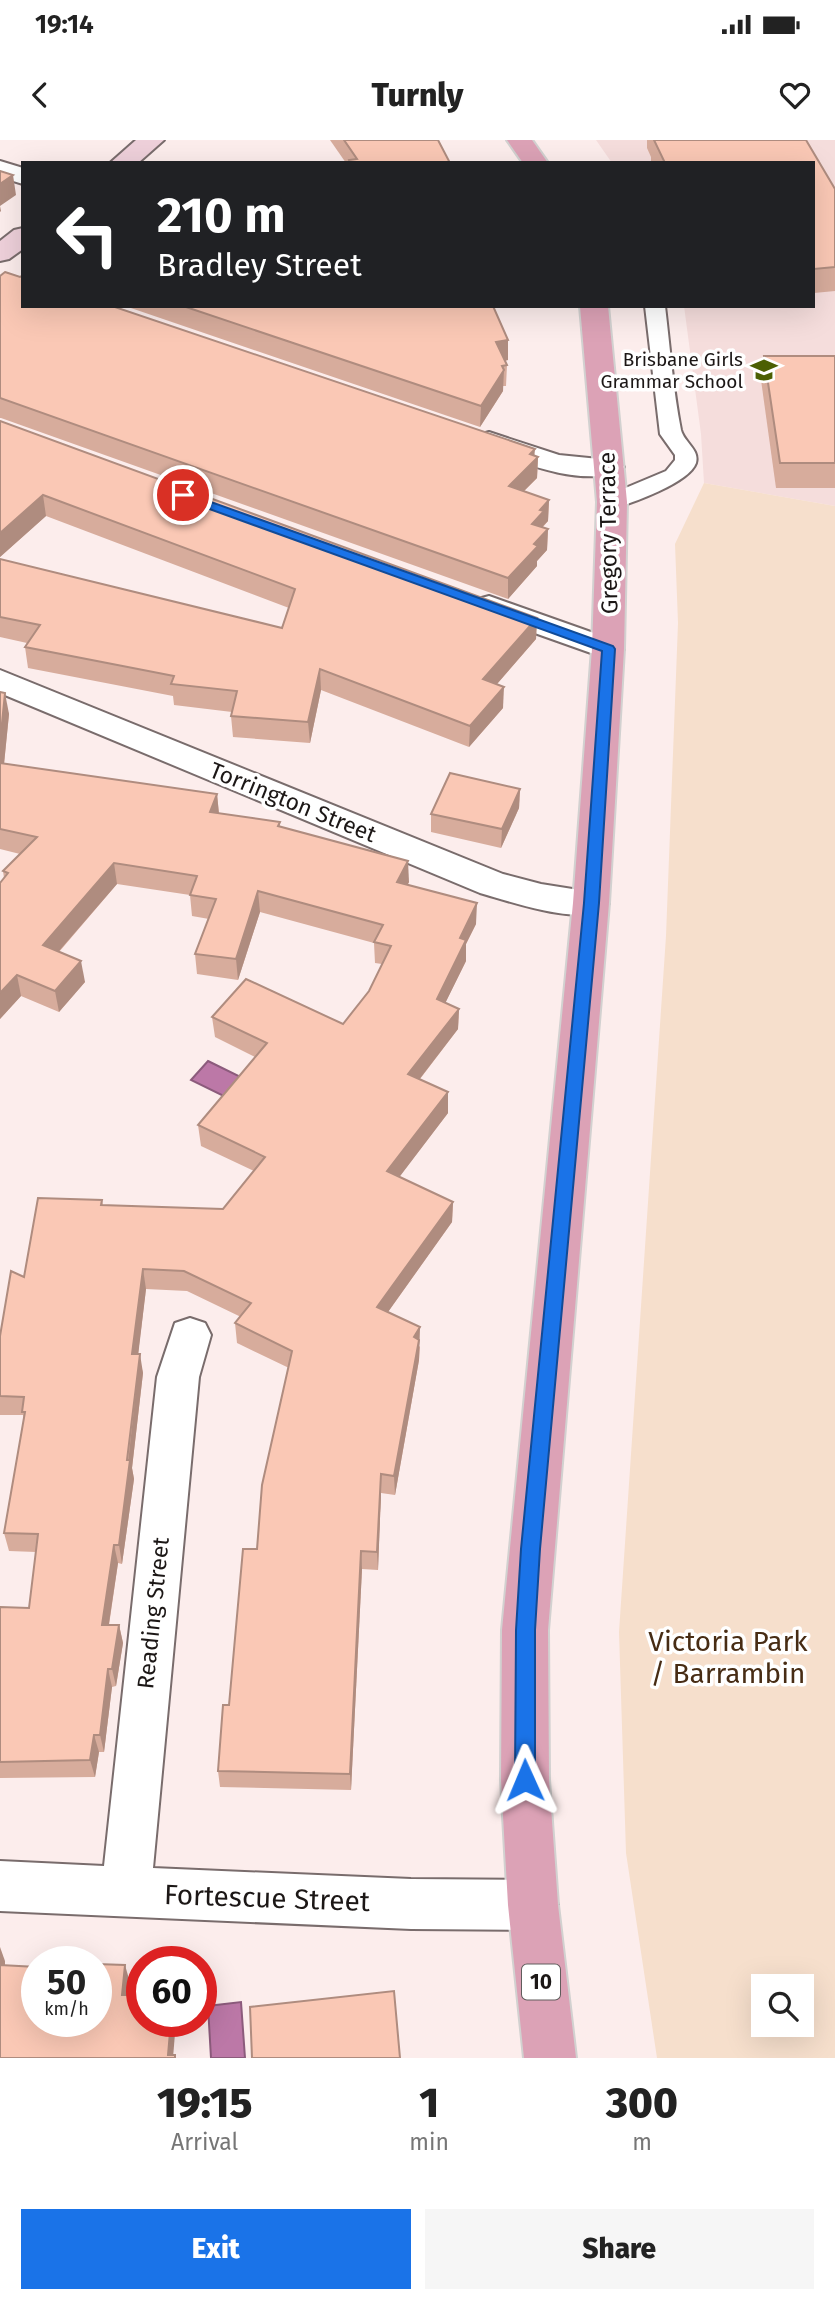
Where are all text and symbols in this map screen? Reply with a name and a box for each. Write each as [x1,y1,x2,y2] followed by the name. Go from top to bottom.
[35,9,94,40] text: 19:14
[21,76,59,114] icon: back
[372,76,463,114] text: Turnly
[776,76,814,114] icon: heart
[157,186,286,245] text: 210 m
[42,189,133,280] icon: left
[157,246,362,284] text: Bradley Street
[600,348,743,393] place label: Brisbane Girls Grammar School
[749,355,779,385] school or university icon: Brisbane Girls Grammar School
[593,452,623,614] street label: Gregory Terrace
[153,465,213,525] pin
[164,476,202,514] icon: arrive
[206,756,381,848] street label: Torrington Street
[131,1535,175,1690] street label: Reading Street
[648,1625,808,1690] park label: Victoria Park / Barrambin
[488,1743,562,1817] position arrow
[163,1878,371,1918] street label: Fortescue Street
[126,1946,217,2037] speed limit sign: 60
[47,1961,86,2003] text: 50
[522,1965,560,2000] road number: 10
[751,1974,814,2037] map controls
[751,1974,814,2037] button: search
[44,1998,89,2020] text: km/h
[157,2078,252,2128] text: 19:15
[419,2078,439,2128] text: 1
[606,2078,678,2128] text: 300
[171,2128,238,2156] text: Arrival
[409,2128,449,2156] text: min
[632,2128,652,2156] text: m
[21,2209,411,2289] button: Exit
[425,2209,814,2289] button: Share

